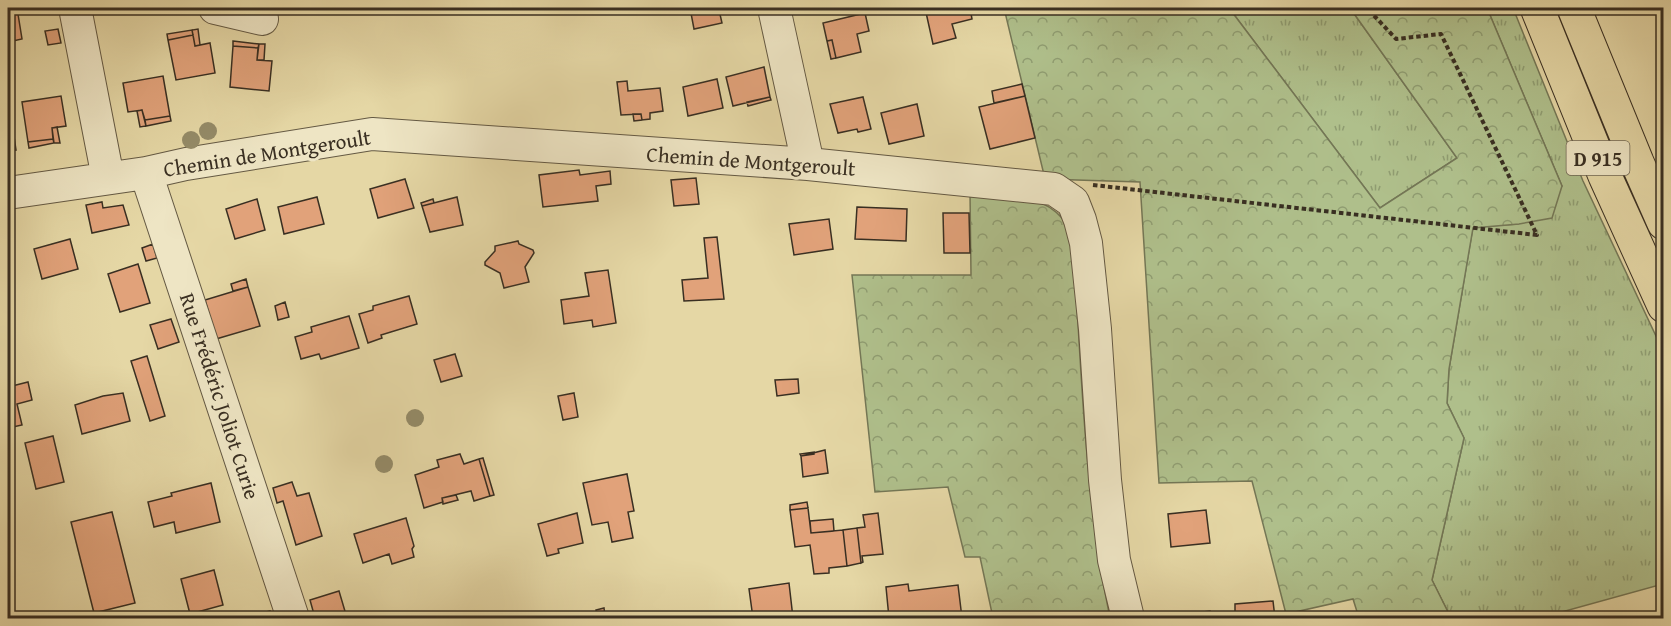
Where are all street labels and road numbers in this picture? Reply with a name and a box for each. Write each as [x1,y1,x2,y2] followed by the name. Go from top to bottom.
[161,121,373,185] street label: Chemin de Montgeroult
[645,138,857,184] street label: Chemin de Montgeroult
[1566,141,1630,175] road number: D 915
[172,289,268,503] street label: Rue Frédéric Joliot Curie

